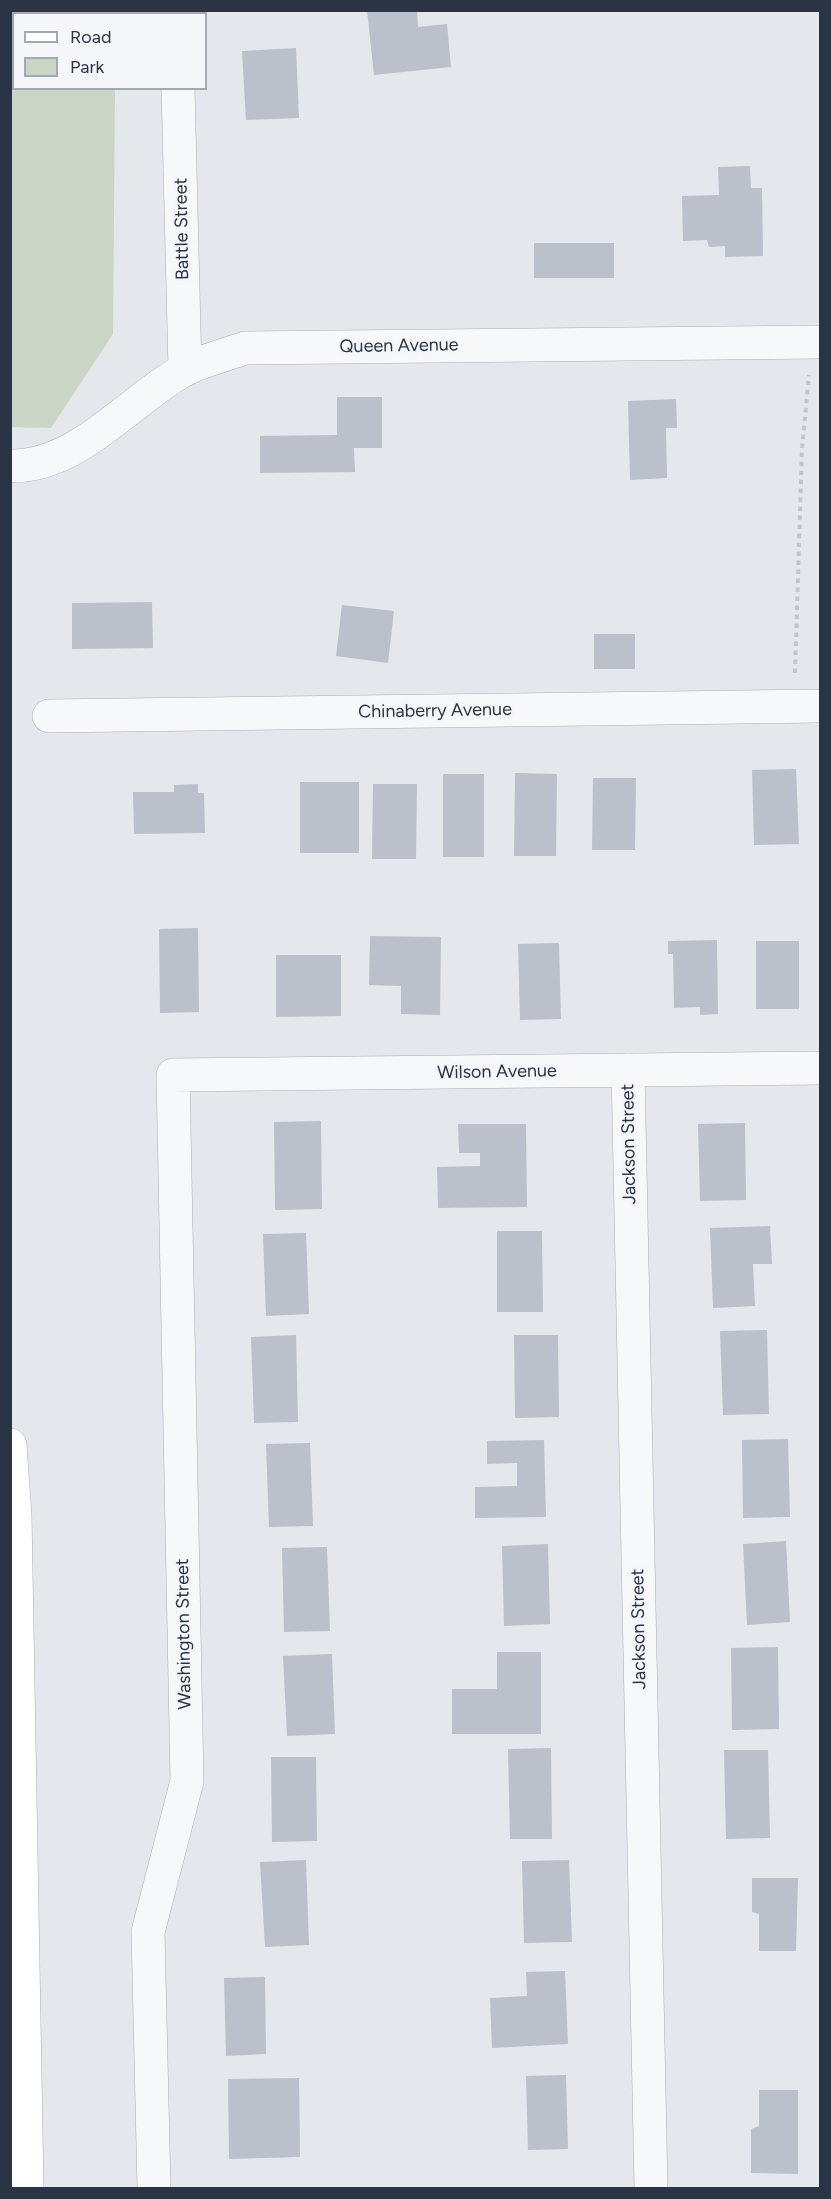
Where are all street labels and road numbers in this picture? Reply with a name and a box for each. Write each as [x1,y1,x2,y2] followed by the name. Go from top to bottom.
[170,178,194,280] street label: Battle Street
[339,334,459,358] street label: Queen Avenue
[358,699,512,723] street label: Chinaberry Avenue
[437,1060,557,1084] street label: Wilson Avenue
[617,1084,641,1204] street label: Jackson Street
[172,1558,196,1710] street label: Washington Street
[627,1569,651,1689] street label: Jackson Street

